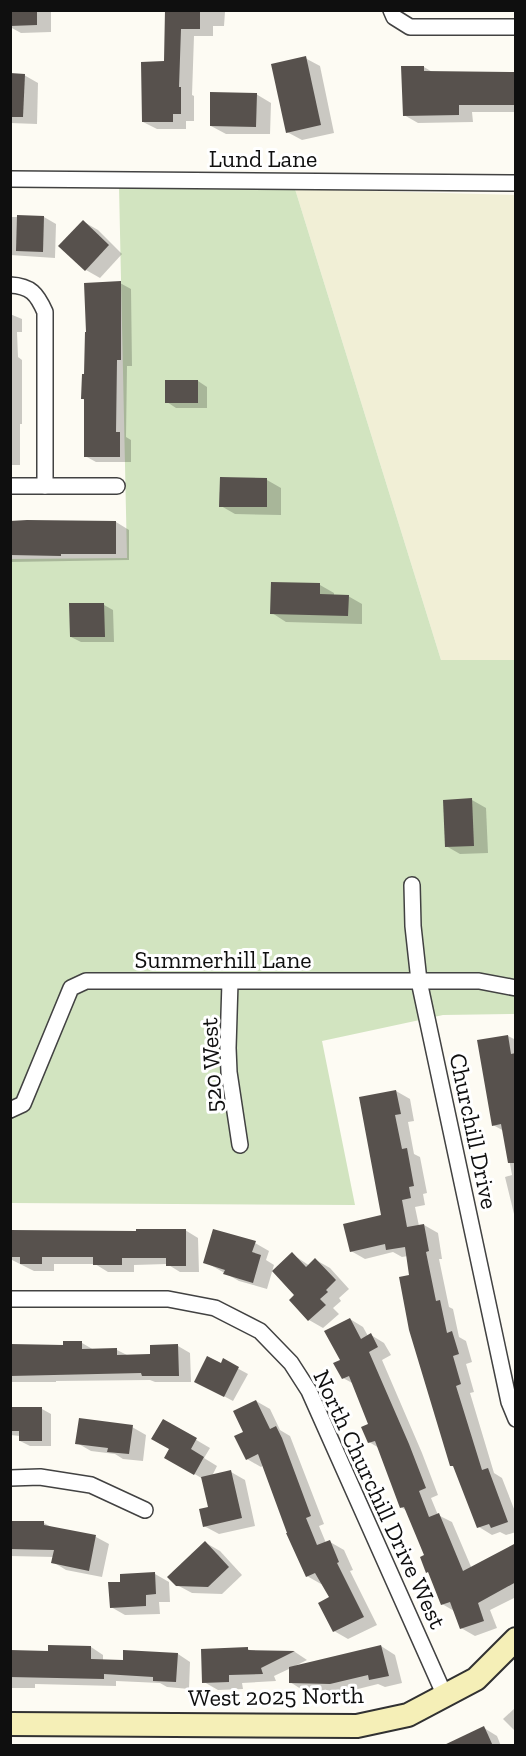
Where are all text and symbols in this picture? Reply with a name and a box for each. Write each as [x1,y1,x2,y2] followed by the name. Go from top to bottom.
[209,144,317,173] street label: Lund Lane
[135,945,311,974] street label: Summerhill Lane
[194,1017,228,1113] street label: 520 West
[443,1050,505,1212] street label: Churchill Drive
[307,1365,453,1633] street label: North Churchill Drive West
[188,1680,365,1712] street label: West 2025 North

